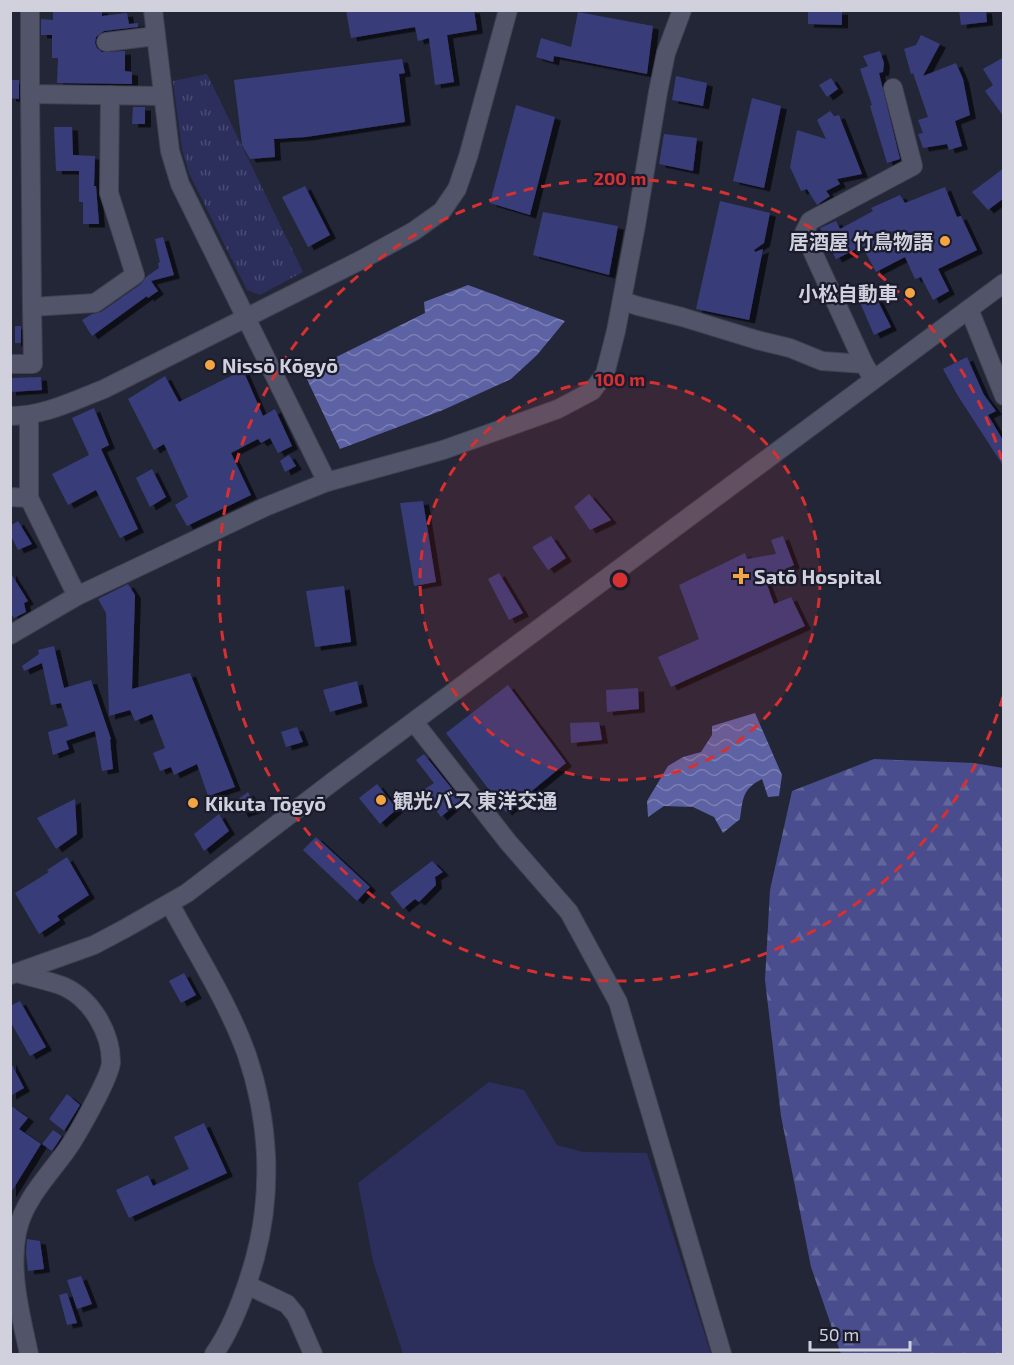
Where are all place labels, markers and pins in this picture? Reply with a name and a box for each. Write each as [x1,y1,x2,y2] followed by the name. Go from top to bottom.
[789,229,933,253] place label: 居酒屋 竹鳥物語
[938,234,952,248] marker: 居酒屋 竹鳥物語
[798,281,898,305] place label: 小松自動車
[903,286,917,300] marker: 小松自動車
[222,353,338,378] place label: Nissō Kōgyō
[203,358,217,372] marker: Nissō Kōgyō
[754,564,882,588] place label: Satō Hospital
[732,567,750,585] marker: Satō Hospital
[610,570,630,590] centre of rings
[393,788,557,812] place label: 観光バス 東洋交通
[205,791,326,816] place label: Kikuta Tōgyō
[374,793,388,807] marker: 観光バス 東洋交通
[186,796,200,810] marker: Kikuta Tōgyō

